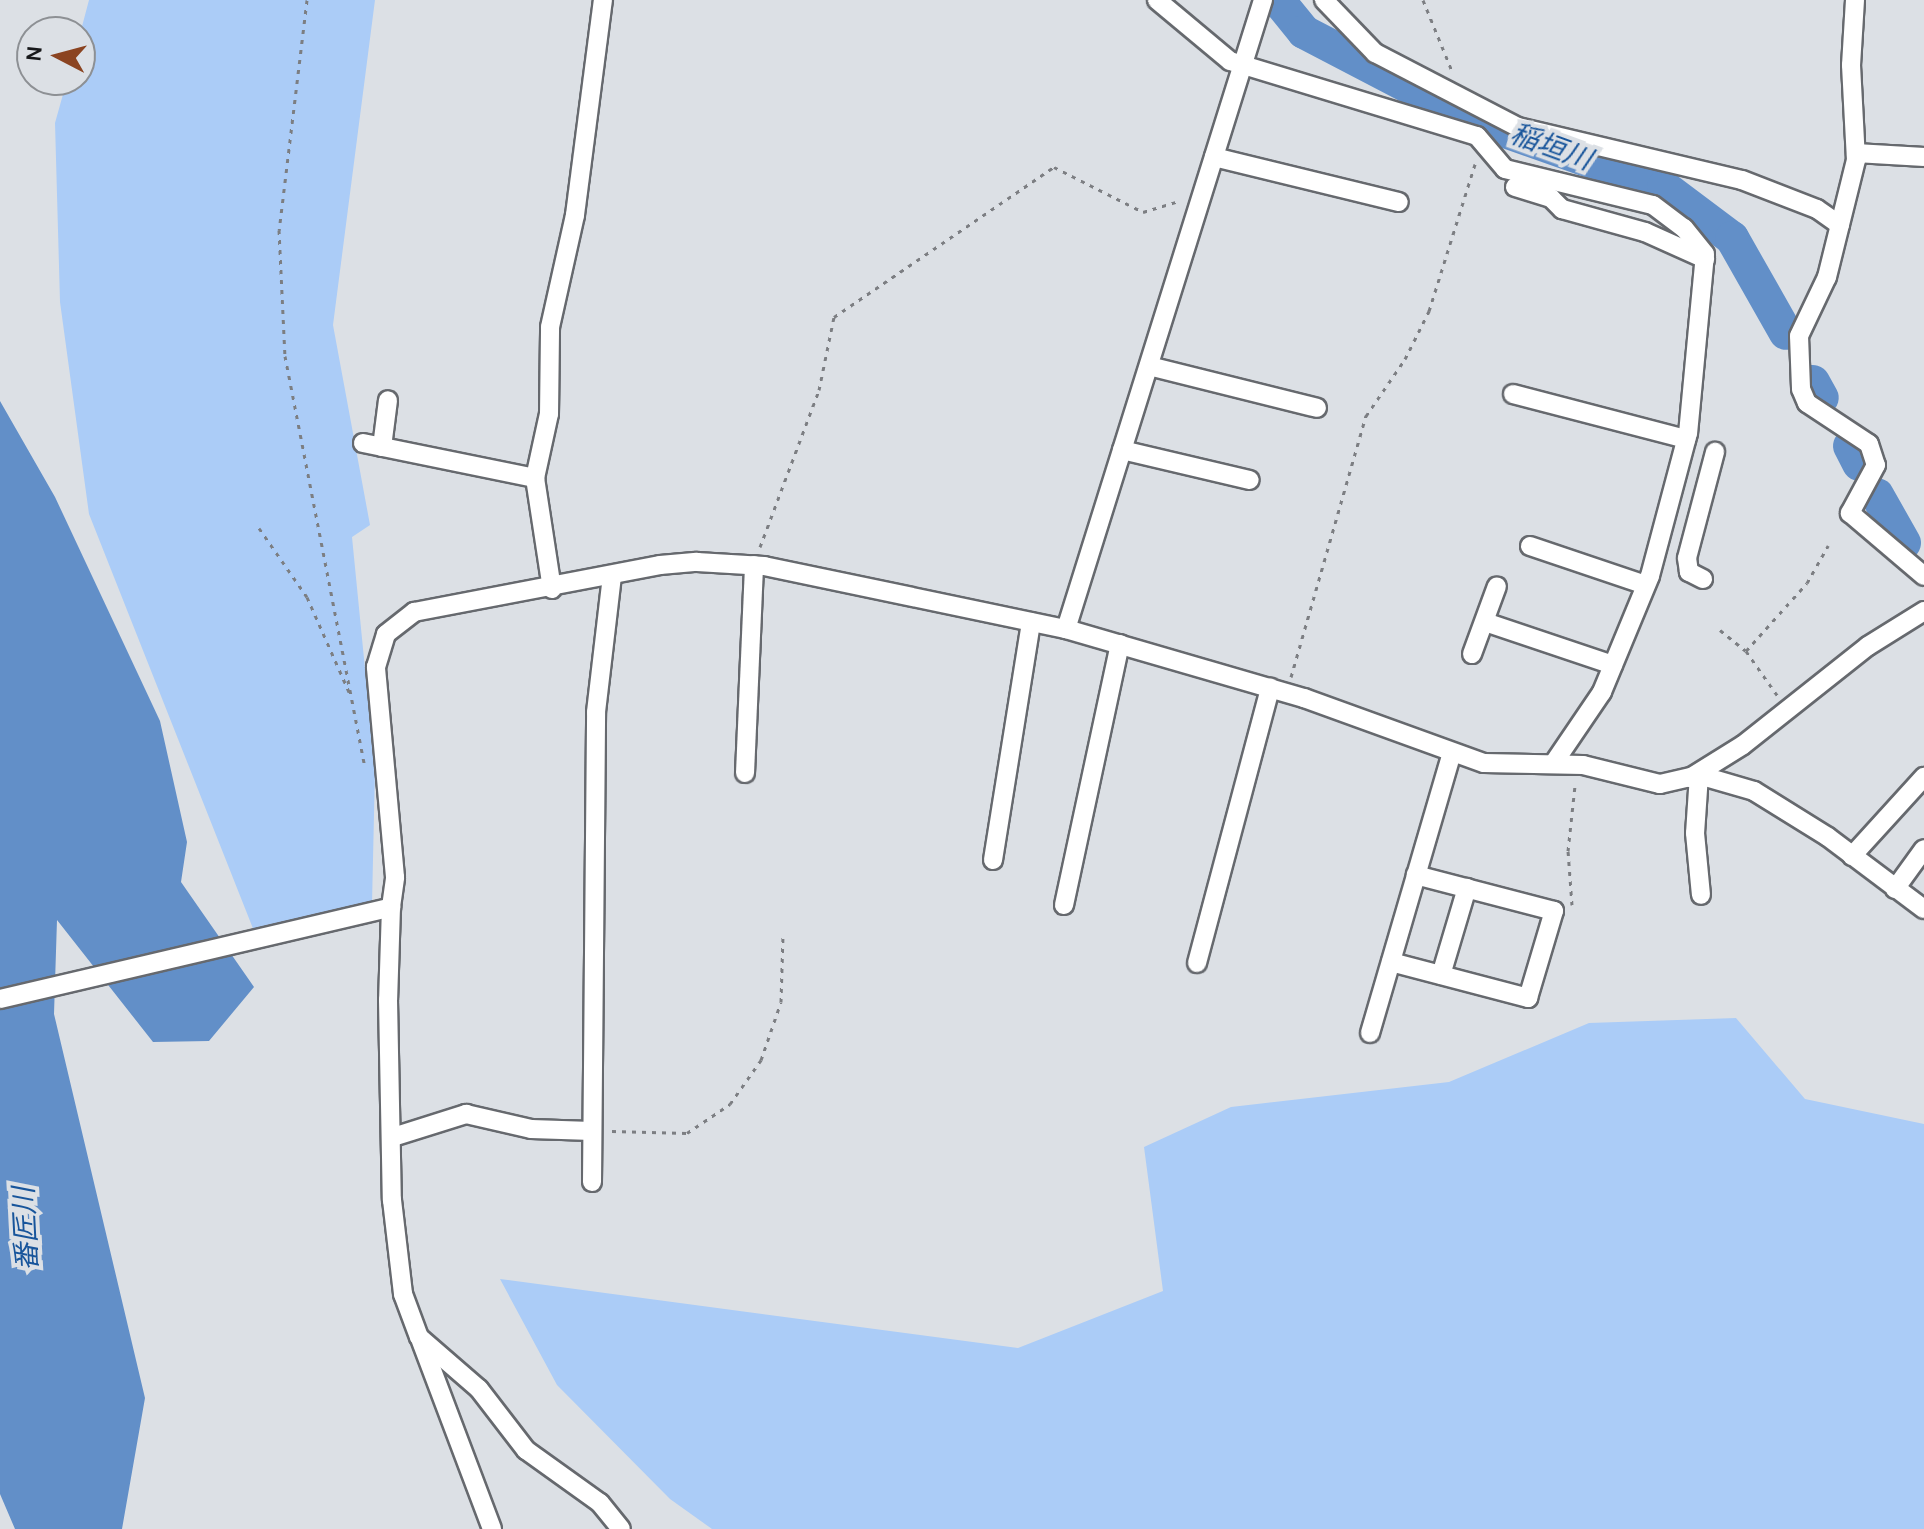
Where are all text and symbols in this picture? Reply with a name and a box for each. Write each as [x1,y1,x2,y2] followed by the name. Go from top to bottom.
[16,16,96,96] north arrow
[20,44,48,63] text: N
[1506,117,1596,177] water label: 稲垣川
[7,1186,45,1272] water label: 番匠川

